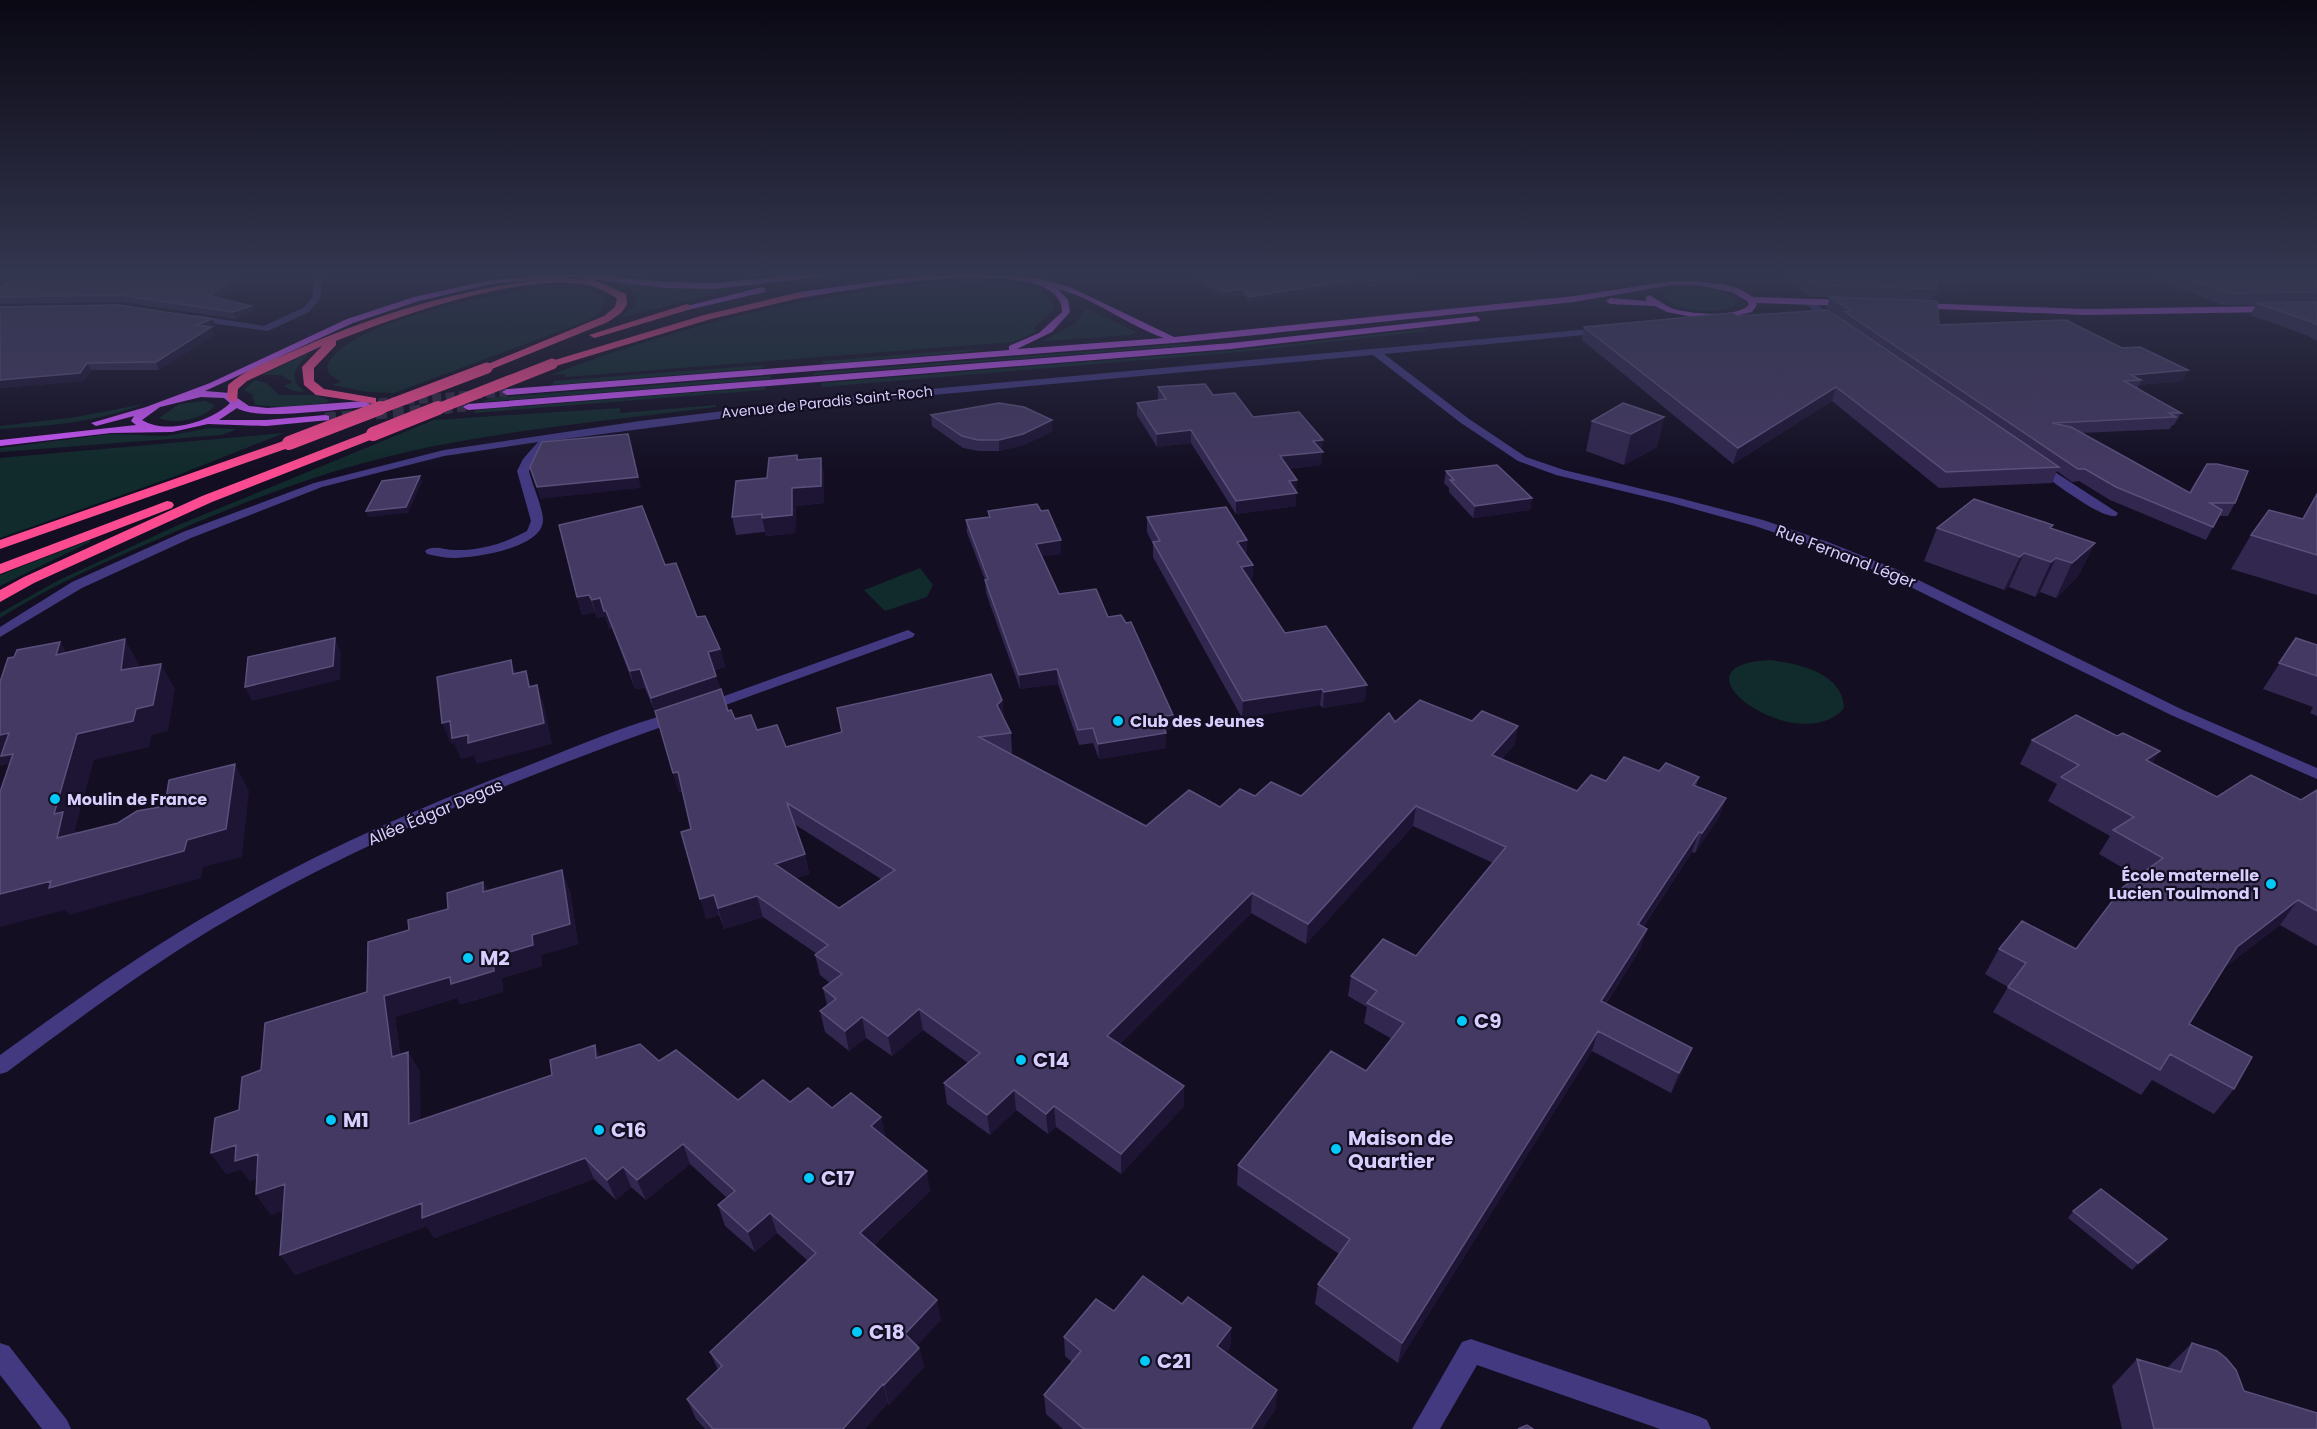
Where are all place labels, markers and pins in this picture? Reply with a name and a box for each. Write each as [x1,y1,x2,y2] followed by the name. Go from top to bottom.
[1130,710,1265,733] place label: Club des Jeunes
[1111,714,1125,728] marker: Club des Jeunes
[67,788,207,811] place label: Moulin de France
[48,792,62,806] marker: Moulin de France
[2109,864,2259,905] place label: École maternelle Lucien Toulmond 1
[2264,877,2278,891] marker: École maternelle Lucien Toulmond 1
[480,944,510,972] place label: M2
[461,951,475,965] marker: M2
[1474,1007,1502,1035] place label: C9
[1455,1014,1469,1028] marker: C9
[1033,1046,1069,1074] place label: C14
[1014,1053,1028,1067] marker: C14
[343,1106,369,1134] place label: M1
[324,1113,338,1127] marker: M1
[611,1116,647,1144] place label: C16
[592,1123,606,1137] marker: C16
[1348,1124,1453,1175] place label: Maison de Quartier
[1329,1142,1343,1156] marker: Maison de Quartier
[821,1164,855,1192] place label: C17
[802,1171,816,1185] marker: C17
[869,1318,905,1346] place label: C18
[850,1325,864,1339] marker: C18
[1157,1347,1191,1375] place label: C21
[1138,1354,1152,1368] marker: C21

